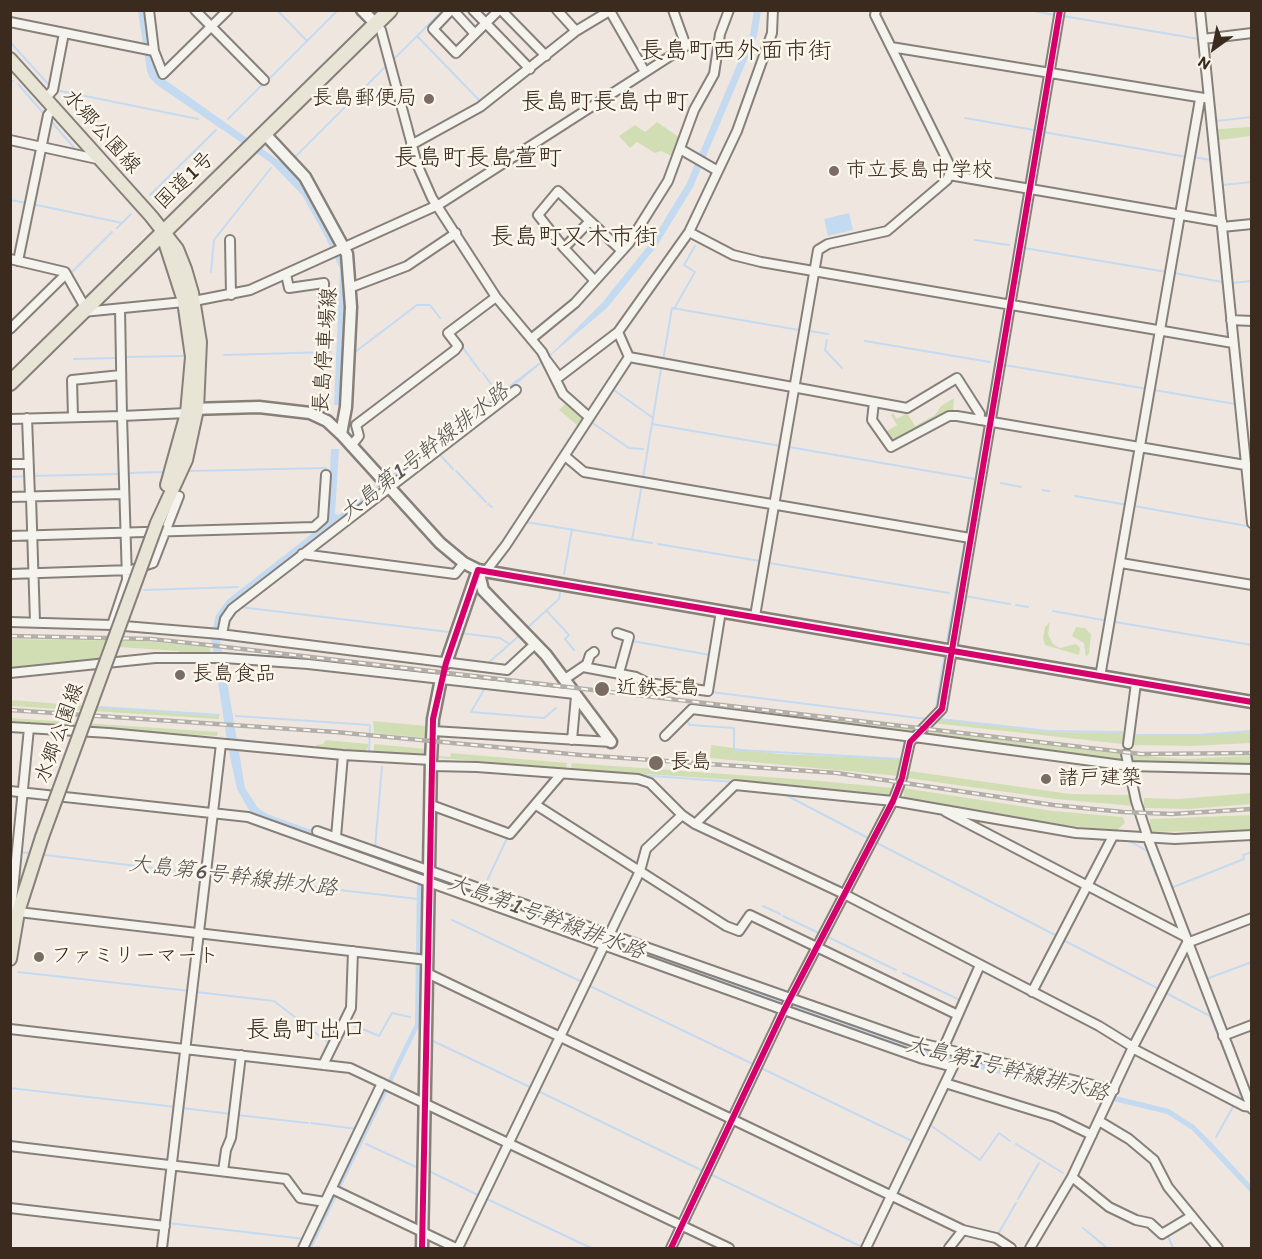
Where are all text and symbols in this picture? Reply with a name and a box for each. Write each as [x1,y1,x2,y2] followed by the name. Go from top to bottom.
[1184,18,1244,78] north arrow
[640,38,832,66] district label: 長島町西外面市街
[1194,53,1214,74] text: N
[57,85,145,179] street label: 水郷公園線
[312,86,417,112] place label: 長島郵便局
[521,89,689,117] district label: 長島町長島中町
[422,92,436,106] marker: 長島郵便局
[394,145,562,173] district label: 長島町長島萱町
[150,147,220,215] street label: 国道1号
[846,158,993,184] place label: 市立長島中学校
[827,164,841,178] marker: 市立長島中学校
[490,224,658,252] district label: 長島町又木市街
[309,286,343,414] street label: 長島停車場線
[335,379,515,527] water label: 大島第1号幹線排水路
[192,662,276,688] place label: 長島食品
[173,668,187,682] marker: 長島食品
[616,676,700,702] place label: 近鉄長島
[30,679,90,787] street label: 水郷公園線
[593,680,611,698] marker: 近鉄長島
[670,750,712,776] place label: 長島
[647,754,665,772] marker: 長島
[1058,766,1142,792] place label: 諸戸建築
[1039,772,1053,786] marker: 諸戸建築
[127,851,339,903] water label: 大島第6号幹線排水路
[444,870,648,966] water label: 大島第1号幹線排水路
[51,944,219,970] place label: ファミリーマート
[32,950,46,964] marker: ファミリーマート
[246,1017,366,1045] district label: 長島町出口
[903,1032,1111,1108] water label: 大島第1号幹線排水路

